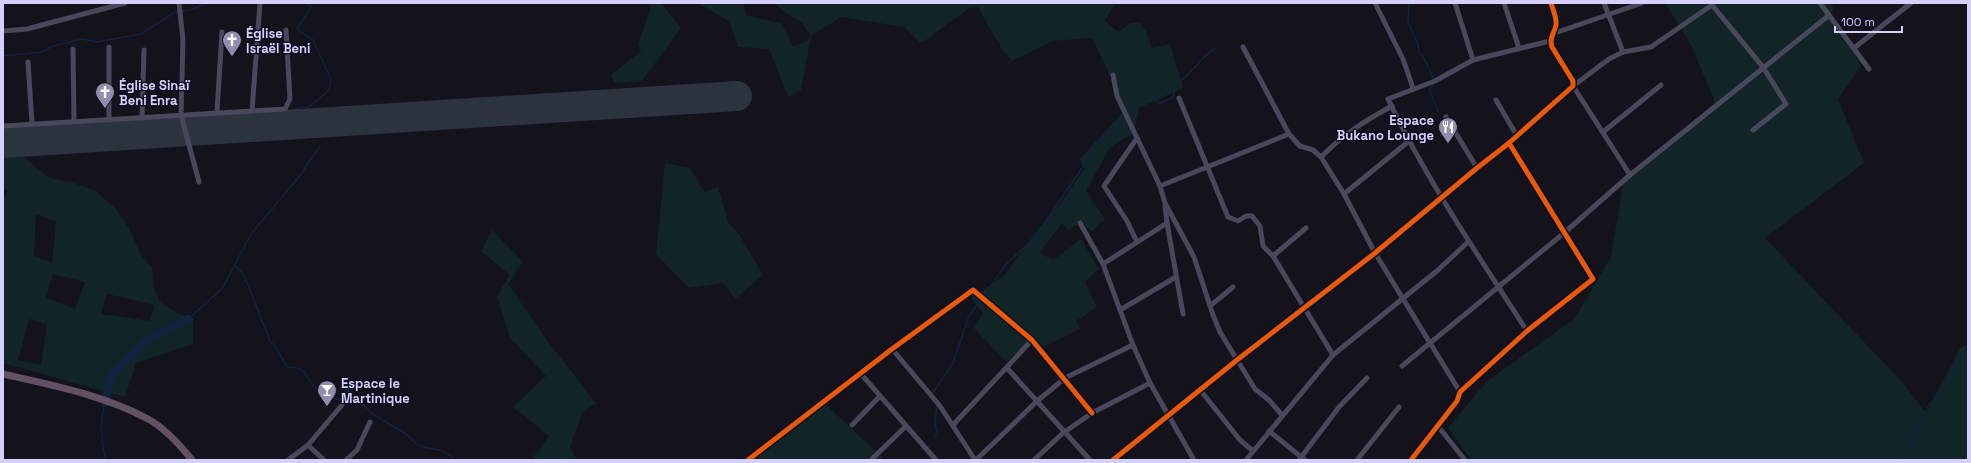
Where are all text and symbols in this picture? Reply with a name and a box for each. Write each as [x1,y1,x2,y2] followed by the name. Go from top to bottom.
[1835,8,1902,34] scale bar
[1841,14,1875,30] text: 100 m
[246,25,310,57] place label: Église Israël Beni
[221,29,243,57] church icon: Église Israël Beni
[119,77,191,109] place label: Église Sinaï Beni Enra
[94,81,116,109] church icon: Église Sinaï Beni Enra
[1337,112,1434,144] place label: Espace Bukano Lounge
[1437,116,1459,144] restaurant icon: Espace Bukano Lounge
[341,375,410,407] place label: Espace le Martinique
[316,379,338,407] bar icon: Espace le Martinique

